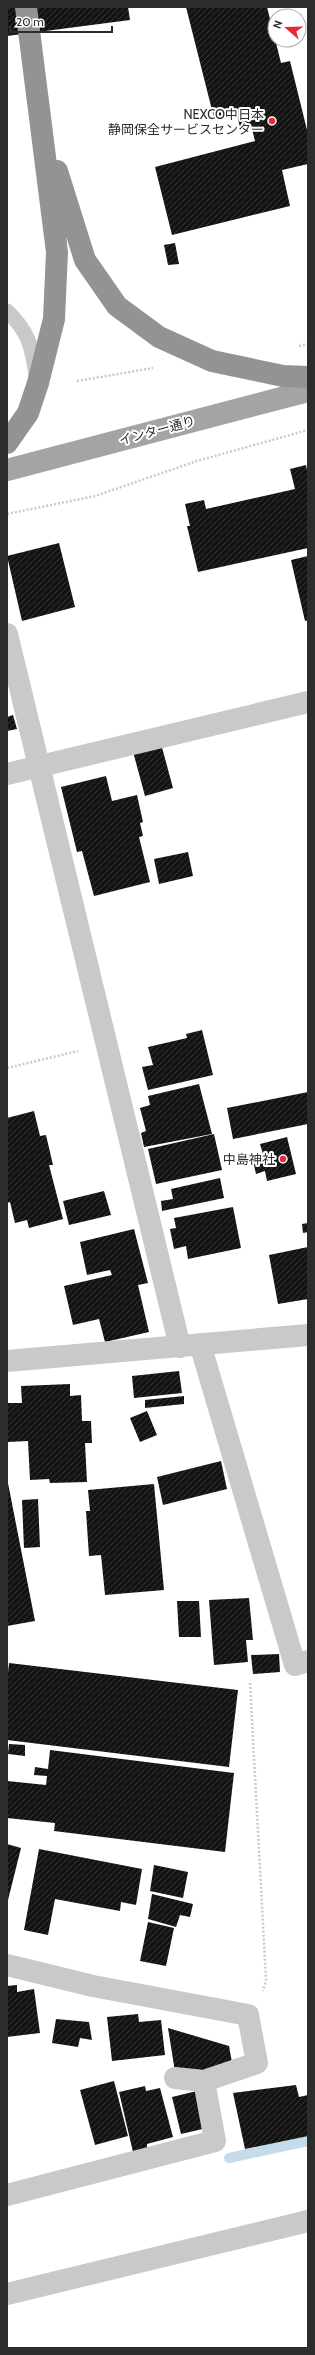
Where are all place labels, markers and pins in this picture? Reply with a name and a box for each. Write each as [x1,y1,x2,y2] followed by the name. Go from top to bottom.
[108,106,264,137] place label: NEXCO中日本 静岡保全サービスセンター
[267,116,277,126] marker: NEXCO中日本 静岡保全サービスセンター
[223,1151,275,1167] place label: 中島神社
[278,1154,288,1164] marker: 中島神社

